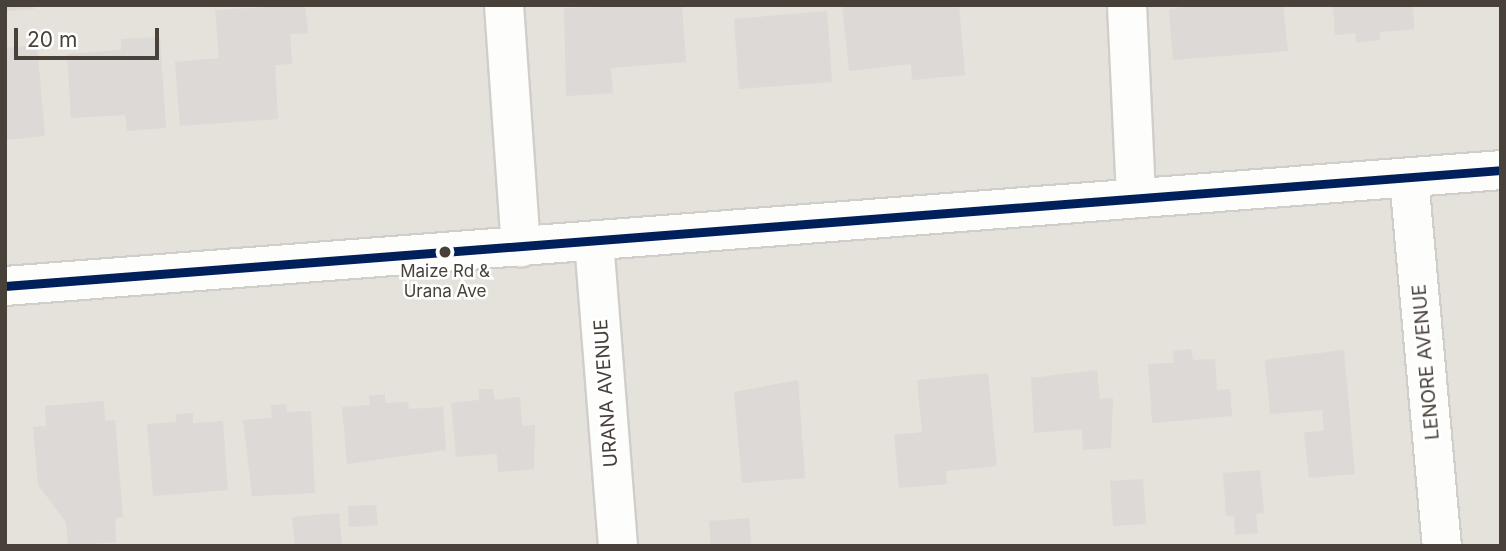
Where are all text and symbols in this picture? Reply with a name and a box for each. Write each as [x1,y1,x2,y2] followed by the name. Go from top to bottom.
[18,14,163,58] scale bar
[27,27,77,52] text: 20 m
[438,245,452,259] marker: Maize Rd & Urana Ave
[400,262,490,302] place label: Maize Rd & Urana Ave
[1408,283,1444,441] street label: LENORE AVENUE
[589,318,623,468] street label: URANA AVENUE

